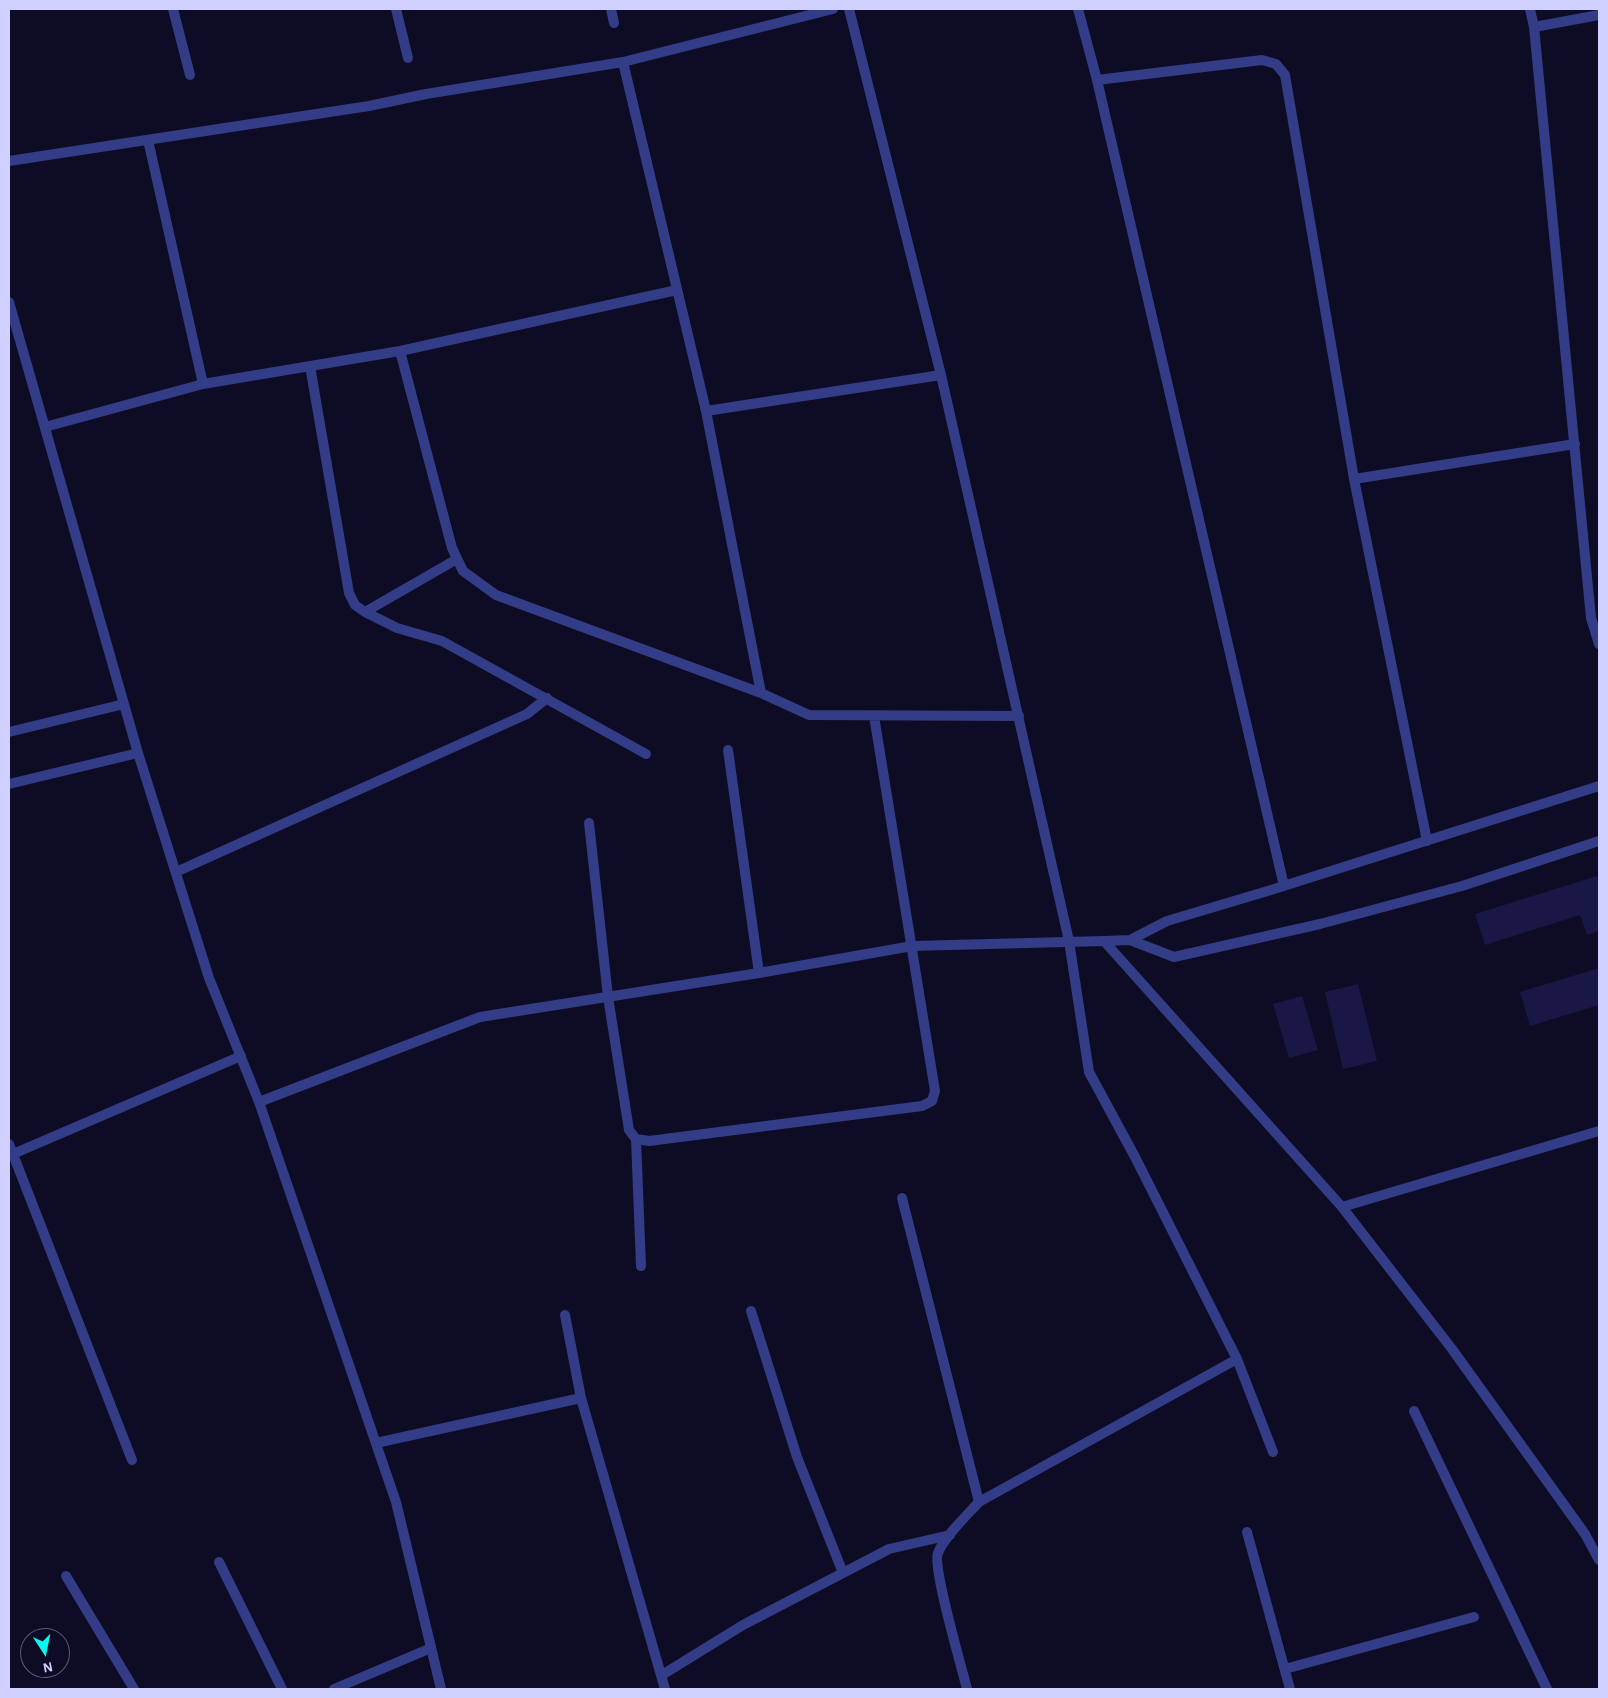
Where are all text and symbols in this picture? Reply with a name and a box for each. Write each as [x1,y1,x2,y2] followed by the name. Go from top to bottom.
[20,1628,70,1678] north arrow
[42,1659,54,1675] text: N

